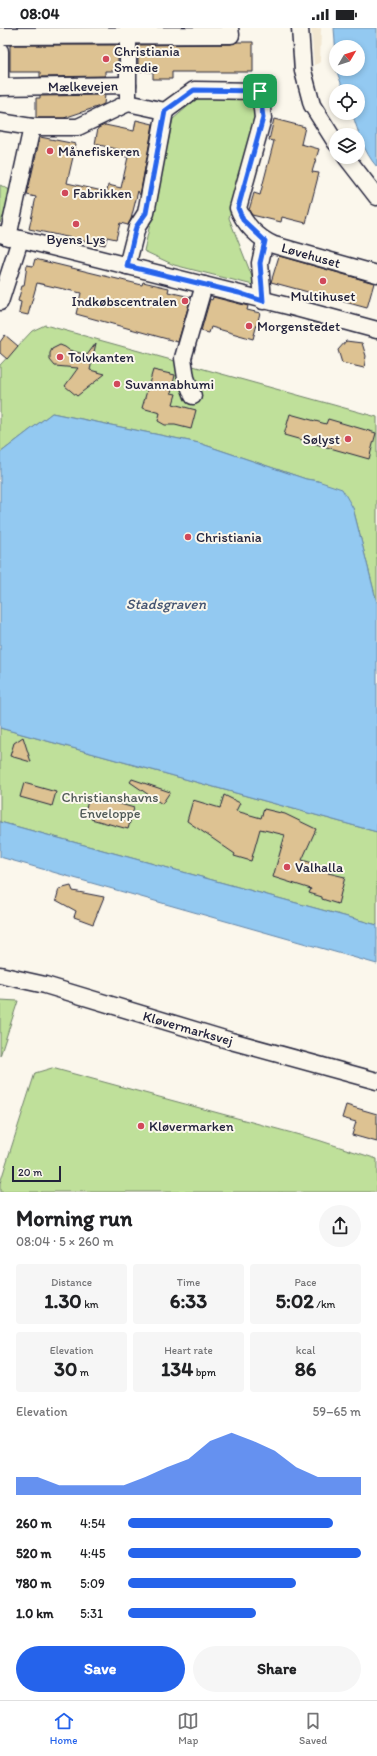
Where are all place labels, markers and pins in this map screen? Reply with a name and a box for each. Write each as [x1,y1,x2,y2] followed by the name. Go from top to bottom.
[114,43,180,76] place label: Christiania Smedie
[101,54,111,64] marker: Christiania Smedie
[243,74,277,108] pin
[58,143,140,160] place label: Månefiskeren
[45,146,55,156] marker: Månefiskeren
[73,185,132,202] place label: Fabrikken
[60,188,70,198] marker: Fabrikken
[71,219,81,229] marker: Byens Lys
[47,231,106,248] place label: Byens Lys
[318,276,328,286] marker: Multihuset
[291,288,355,305] place label: Multihuset
[71,293,178,310] place label: Indkøbscentralen
[180,296,190,306] marker: Indkøbscentralen
[257,318,340,335] place label: Morgenstedet
[244,321,254,331] marker: Morgenstedet
[68,349,134,366] place label: Tolvkanten
[55,352,65,362] marker: Tolvkanten
[125,376,214,393] place label: Suvannabhumi
[112,379,122,389] marker: Suvannabhumi
[303,431,340,448] place label: Sølyst
[343,434,353,444] marker: Sølyst
[196,529,262,546] place label: Christiania
[183,532,193,542] marker: Christiania
[295,859,344,876] place label: Valhalla
[282,862,292,872] marker: Valhalla
[149,1118,234,1135] place label: Kløvermarken
[136,1121,146,1131] marker: Kløvermarken

